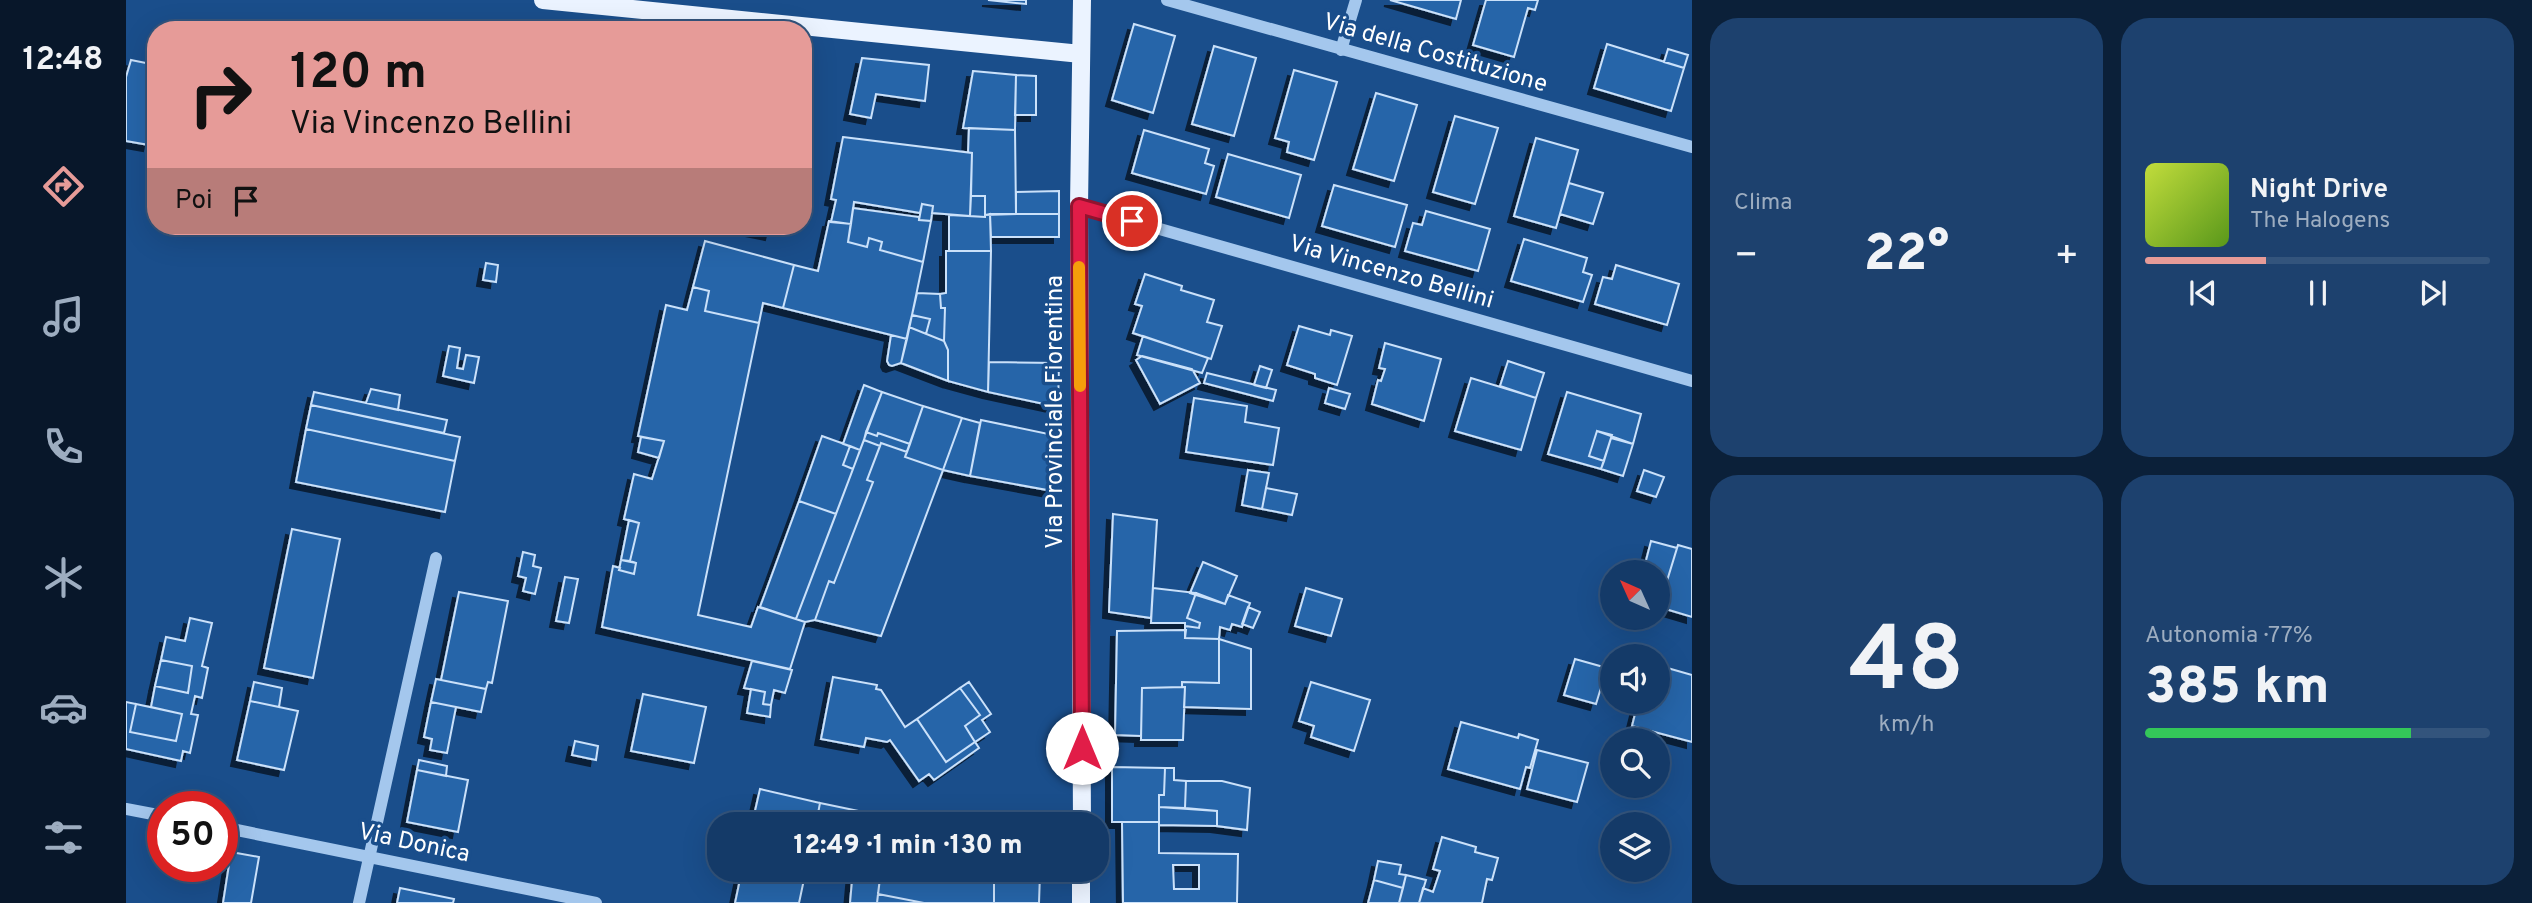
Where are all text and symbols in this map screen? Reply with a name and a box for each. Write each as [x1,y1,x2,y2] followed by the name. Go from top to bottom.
[1319,8,1551,100] street label: Via della Costituzione
[23,41,103,81] text: 12:48
[290,44,427,106] text: 120 m
[175,49,266,140] icon: right
[290,105,572,145] text: Via Vincenzo Bellini
[39,162,88,211] icon: directions
[2250,174,2388,207] text: Night Drive
[227,182,265,220] icon: arrive
[175,185,213,218] text: Poi
[1734,189,1792,218] text: Clima
[1102,191,1162,251] pin
[1113,202,1151,240] icon: arrive
[2250,207,2390,236] text: The Halogens
[1864,223,1949,289] text: 22°
[1285,229,1497,317] street label: Via Vincenzo Bellini
[1734,233,1759,282] text: −
[2054,233,2079,282] text: +
[2184,274,2222,312] icon: previous
[2299,274,2337,312] icon: pause
[2414,274,2452,312] icon: next
[1041,275,1071,549] street label: Via Provinciale Fiorentina
[39,292,88,341] icon: music
[39,422,88,471] icon: phone
[39,553,88,602] icon: climate
[1600,560,1670,630] north arrow
[1600,560,1670,882] map controls
[1849,608,1964,723] text: 48
[2145,622,2313,651] text: Autonomia · 77%
[1600,644,1670,714] button: sound
[2145,656,2330,722] text: 385 km
[39,683,88,732] icon: car
[1045,711,1119,785] position arrow
[1879,711,1934,740] text: km/h
[1600,728,1670,798] button: search
[147,791,238,882] speed limit sign: 50
[1600,812,1670,882] button: layers
[39,813,88,862] icon: filters
[355,818,473,870] street label: Via Donica
[794,830,1022,863] text: 12:49 · 1 min · 130 m

